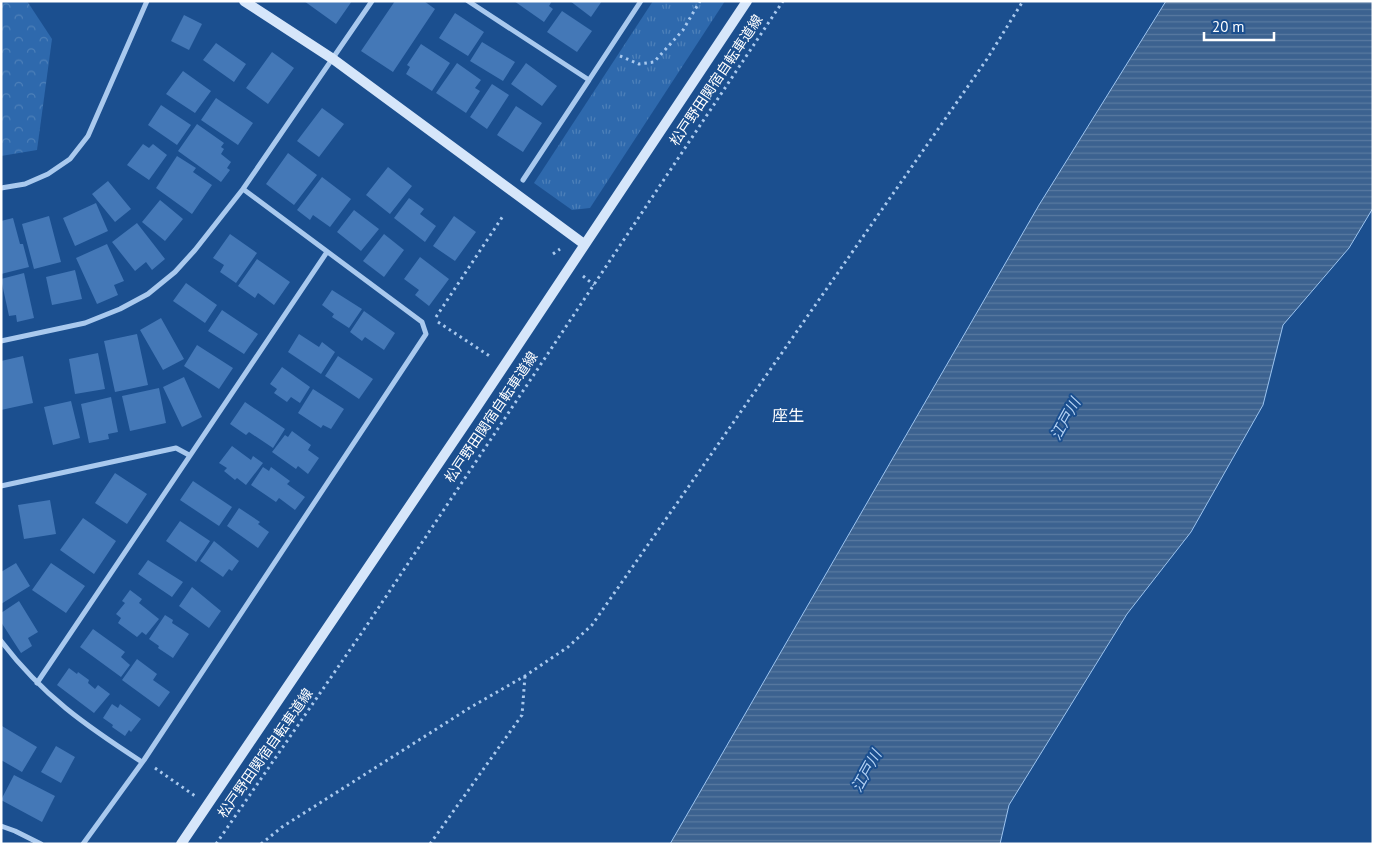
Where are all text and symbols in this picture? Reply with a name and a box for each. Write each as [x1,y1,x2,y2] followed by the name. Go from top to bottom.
[1204,10,1274,42] scale bar
[665,11,767,149] street label: 松戸野田関宿自転車道線
[1212,17,1245,36] text: 20 m
[440,348,542,486] street label: 松戸野田関宿自転車道線
[1046,393,1085,443] water label: 江戸川
[772,405,804,425] district label: 座生
[213,685,317,821] street label: 松戸野田関宿自転車道線
[847,745,886,795] water label: 江戸川

